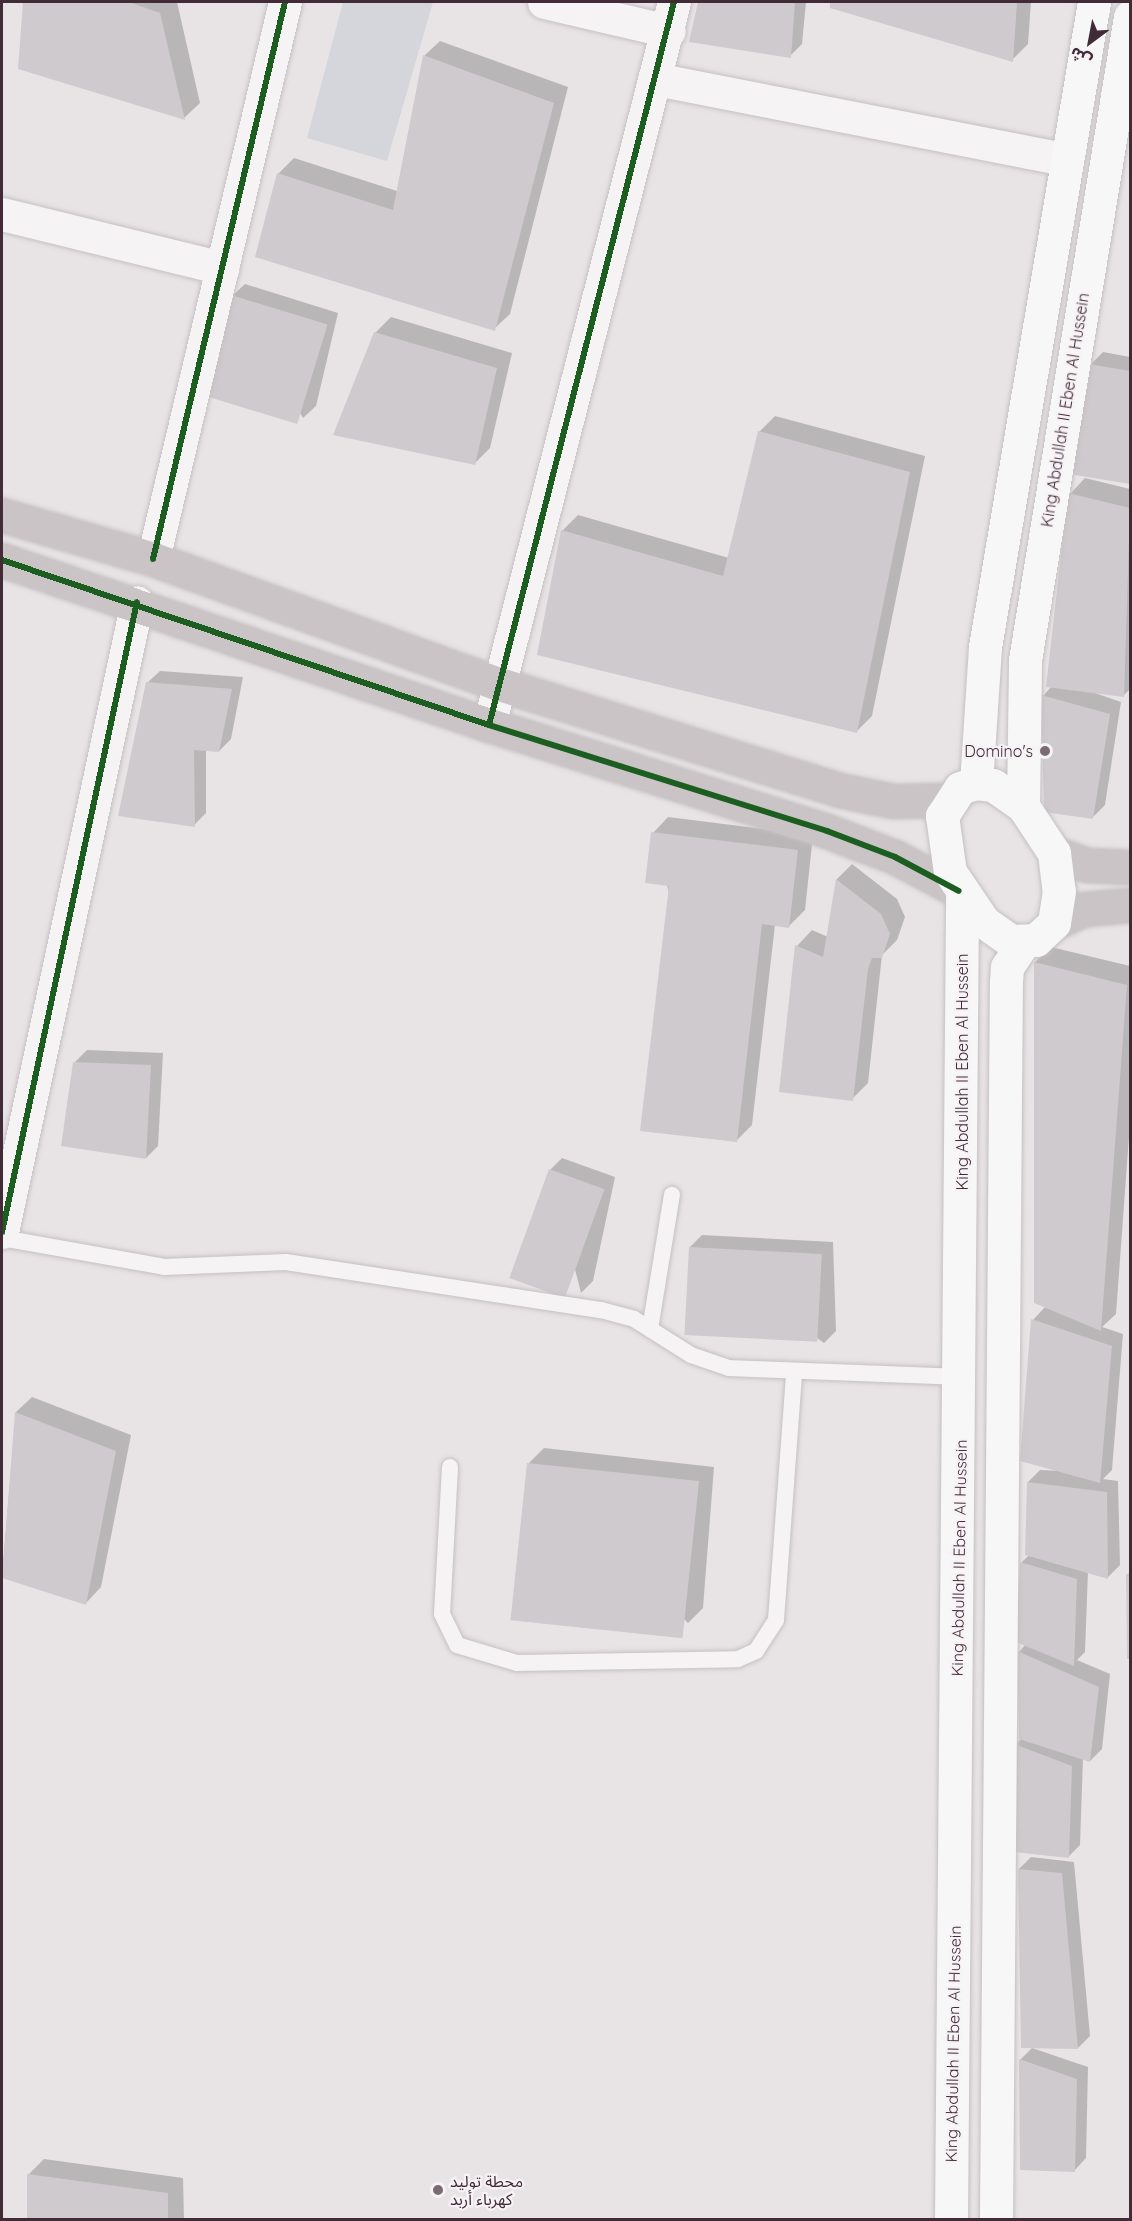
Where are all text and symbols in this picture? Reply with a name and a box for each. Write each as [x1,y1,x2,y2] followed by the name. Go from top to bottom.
[1060,12,1120,72] north arrow
[1066,43,1095,72] text: ش
[1037,291,1093,529] street label: King Abdullah II Eben Al Hussein
[964,741,1033,761] place label: Domino's
[1038,744,1052,758] marker: Domino's
[952,954,972,1190] street label: King Abdullah II Eben Al Hussein
[947,1439,971,1677] street label: King Abdullah II Eben Al Hussein
[941,1925,965,2163] street label: King Abdullah II Eben Al Hussein
[450,2171,523,2209] place label: محطة توليد كهرباء أربد
[431,2183,445,2197] marker: محطة توليد كهرباء أربد

